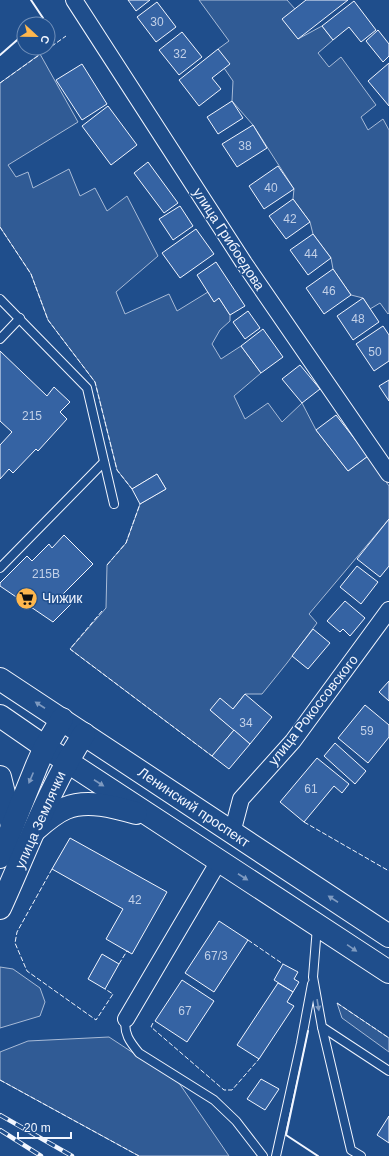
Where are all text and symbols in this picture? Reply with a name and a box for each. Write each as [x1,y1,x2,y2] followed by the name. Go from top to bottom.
[150,15,164,29] house number: 30
[16,16,56,56] north arrow
[38,34,52,46] text: С
[173,47,187,61] house number: 32
[238,139,252,153] house number: 38
[264,181,278,195] house number: 40
[190,185,268,293] street label: улица Грибоедова
[283,212,297,226] house number: 42
[304,247,318,261] house number: 44
[322,284,336,298] house number: 46
[351,312,365,326] house number: 48
[368,345,382,359] house number: 50
[22,409,42,423] house number: 215
[32,567,60,581] house number: 215В
[13,585,39,611] supermarket icon: Чижик
[42,590,83,606] place label: Чижик
[265,651,361,768] street label: улица Рокоссовского
[34,701,46,708] one-way arrow
[239,716,253,730] house number: 34
[360,724,374,738] house number: 59
[135,764,253,851] street label: Ленинский проспект
[11,769,69,871] street label: улица Землячки
[28,773,34,784] one-way arrow
[93,779,105,786] one-way arrow
[304,782,318,796] house number: 61
[237,873,249,880] one-way arrow
[128,893,142,907] house number: 42
[328,895,338,903] one-way arrow
[347,944,357,952] one-way arrow
[204,949,228,963] house number: 67/3
[315,999,321,1011] one-way arrow
[178,1004,192,1018] house number: 67
[18,1114,71,1140] scale bar
[24,1121,51,1135] text: 20 m

